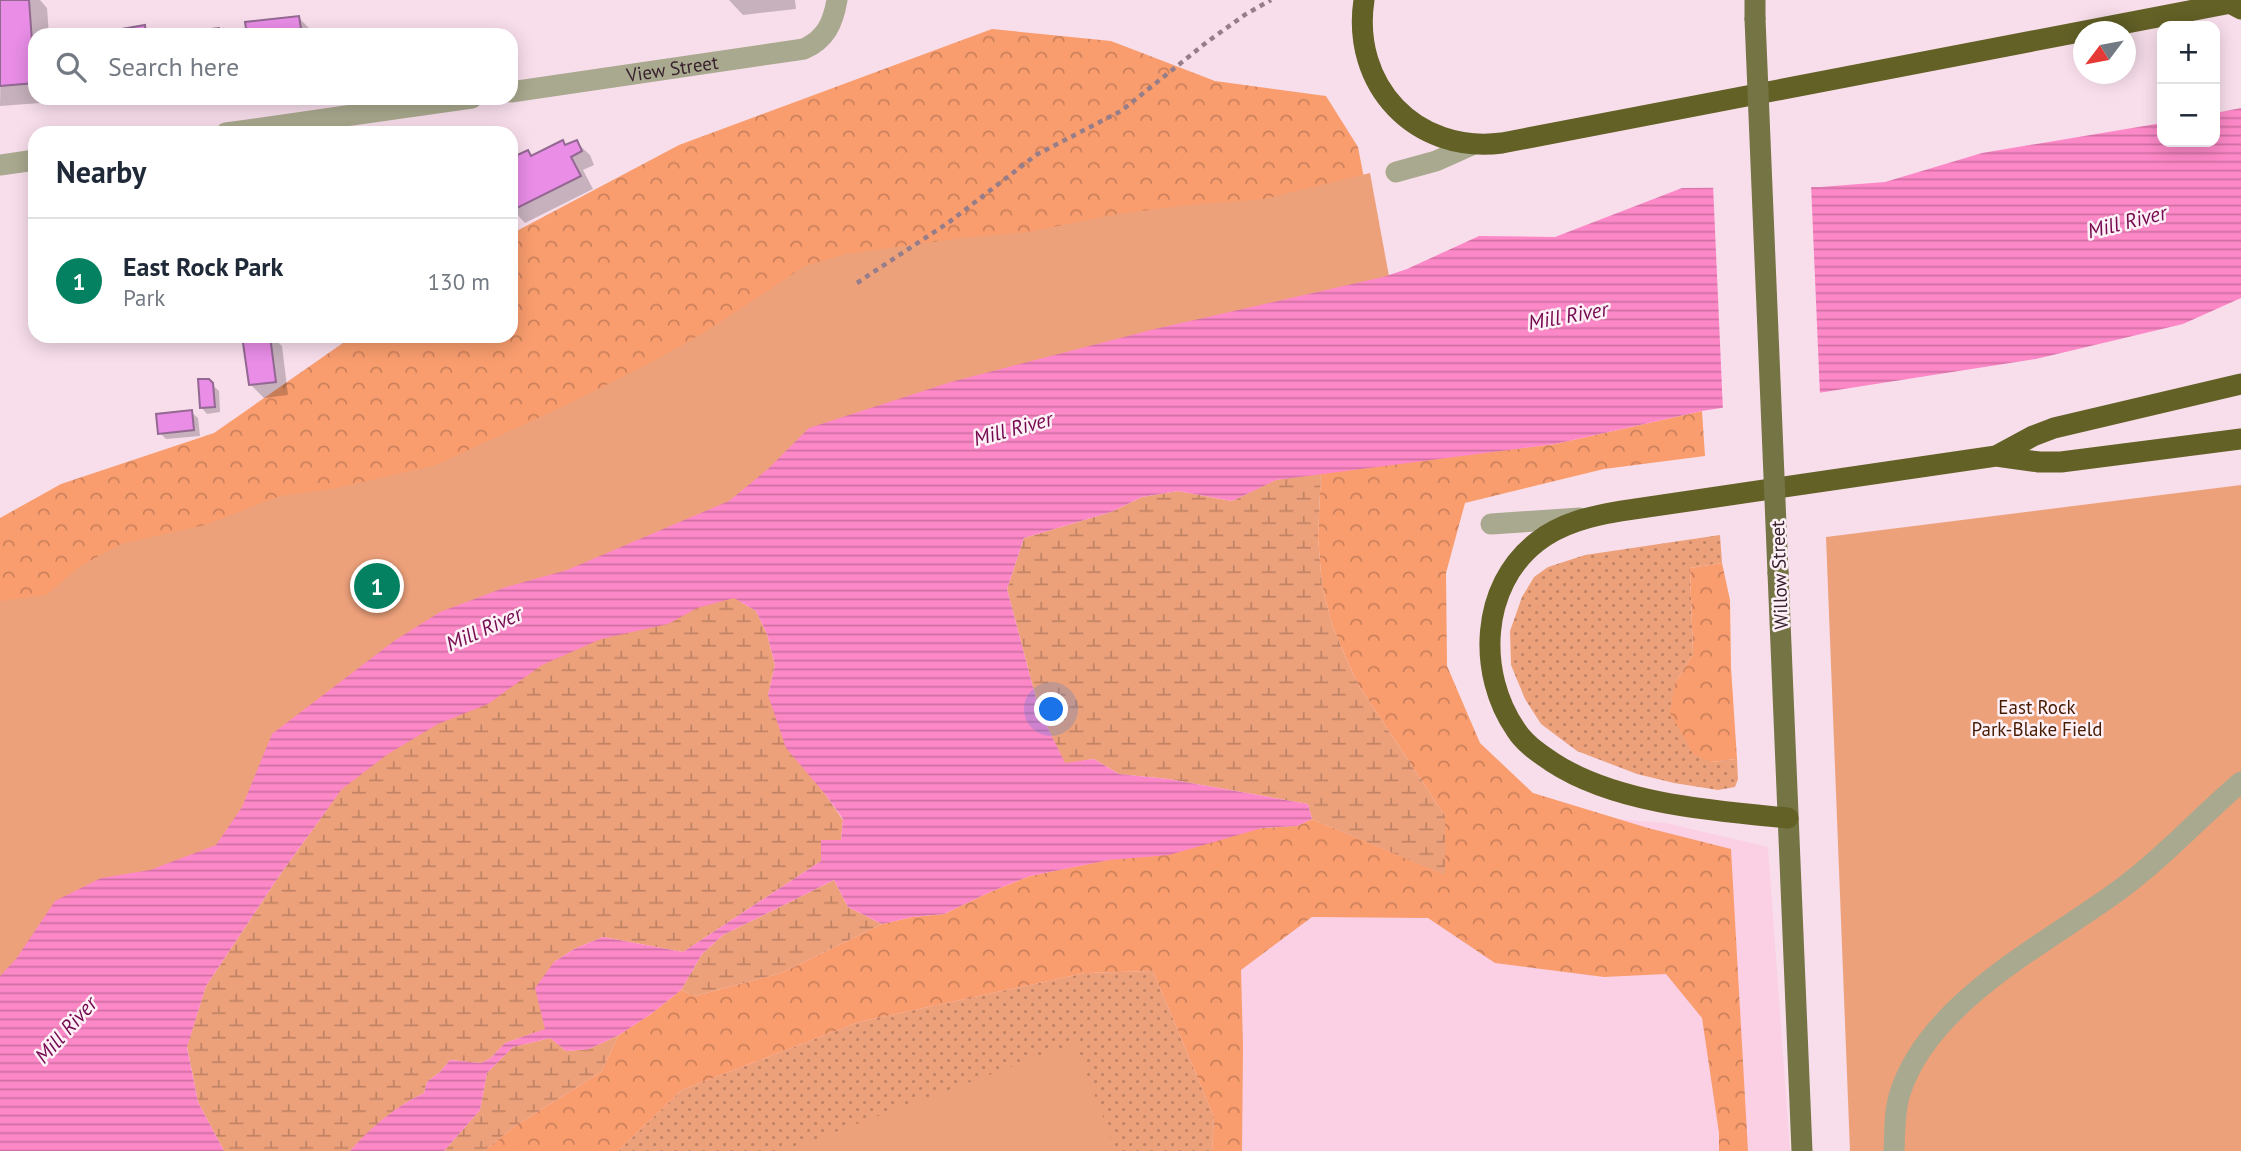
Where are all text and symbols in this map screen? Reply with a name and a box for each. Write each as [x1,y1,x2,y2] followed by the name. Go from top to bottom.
[2073,21,2136,84] north arrow
[2157,21,2220,147] map controls
[2157,21,2220,84] button: +
[28,28,518,105] search box
[52,48,90,86] icon: search
[108,50,239,83] text: Search here
[624,50,720,87] street label: View Street
[2157,84,2220,147] button: −
[56,152,146,191] text: Nearby
[2084,198,2171,244] water label: Mill River
[123,250,283,283] text: East Rock Park
[72,267,86,296] text: 1
[428,267,490,296] text: 130 m
[123,283,165,312] text: Park
[1526,295,1612,336] water label: Mill River
[970,404,1057,452] water label: Mill River
[1765,520,1793,630] street label: Willow Street
[354,560,400,612] pin: 1
[441,599,528,657] water label: Mill River
[1034,692,1068,726] your location
[1972,695,2102,741] park label: East Rock Park-Blake Field
[29,989,104,1069] water label: Mill River

